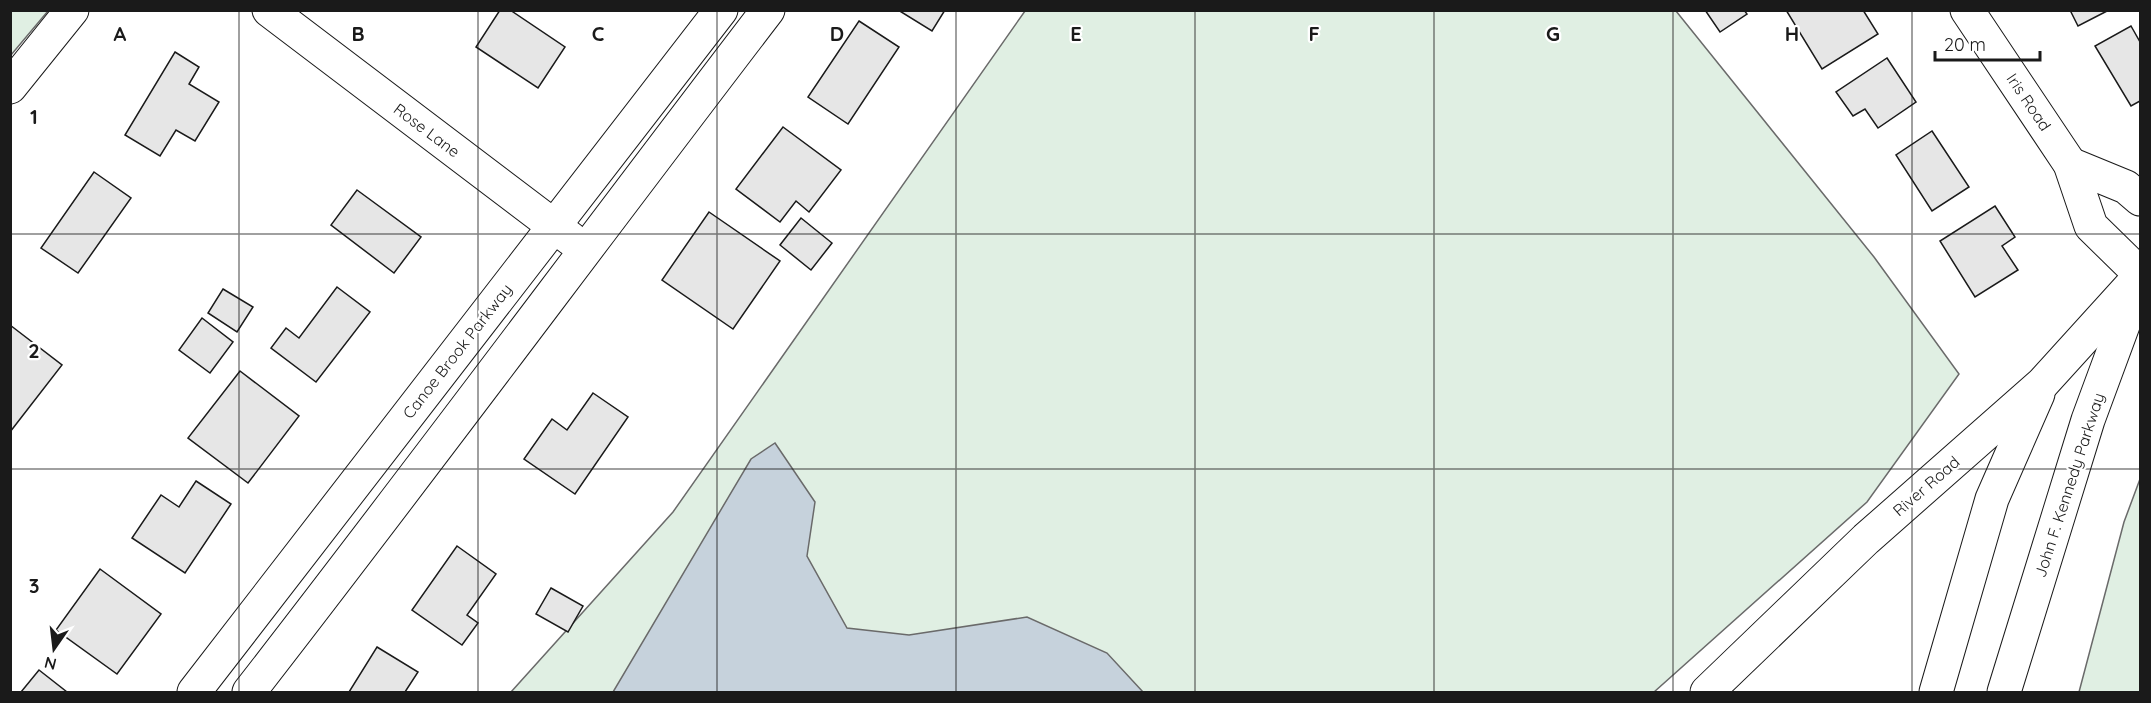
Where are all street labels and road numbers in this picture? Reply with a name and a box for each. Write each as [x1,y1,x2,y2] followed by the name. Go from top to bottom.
[2002,69,2056,135] street label: Iris Road
[390,99,464,161] street label: Rose Lane
[398,280,516,422] street label: Canoe Brook Parkway
[2030,390,2108,580] street label: John F. Kennedy Parkway
[1889,452,1963,520] street label: River Road

